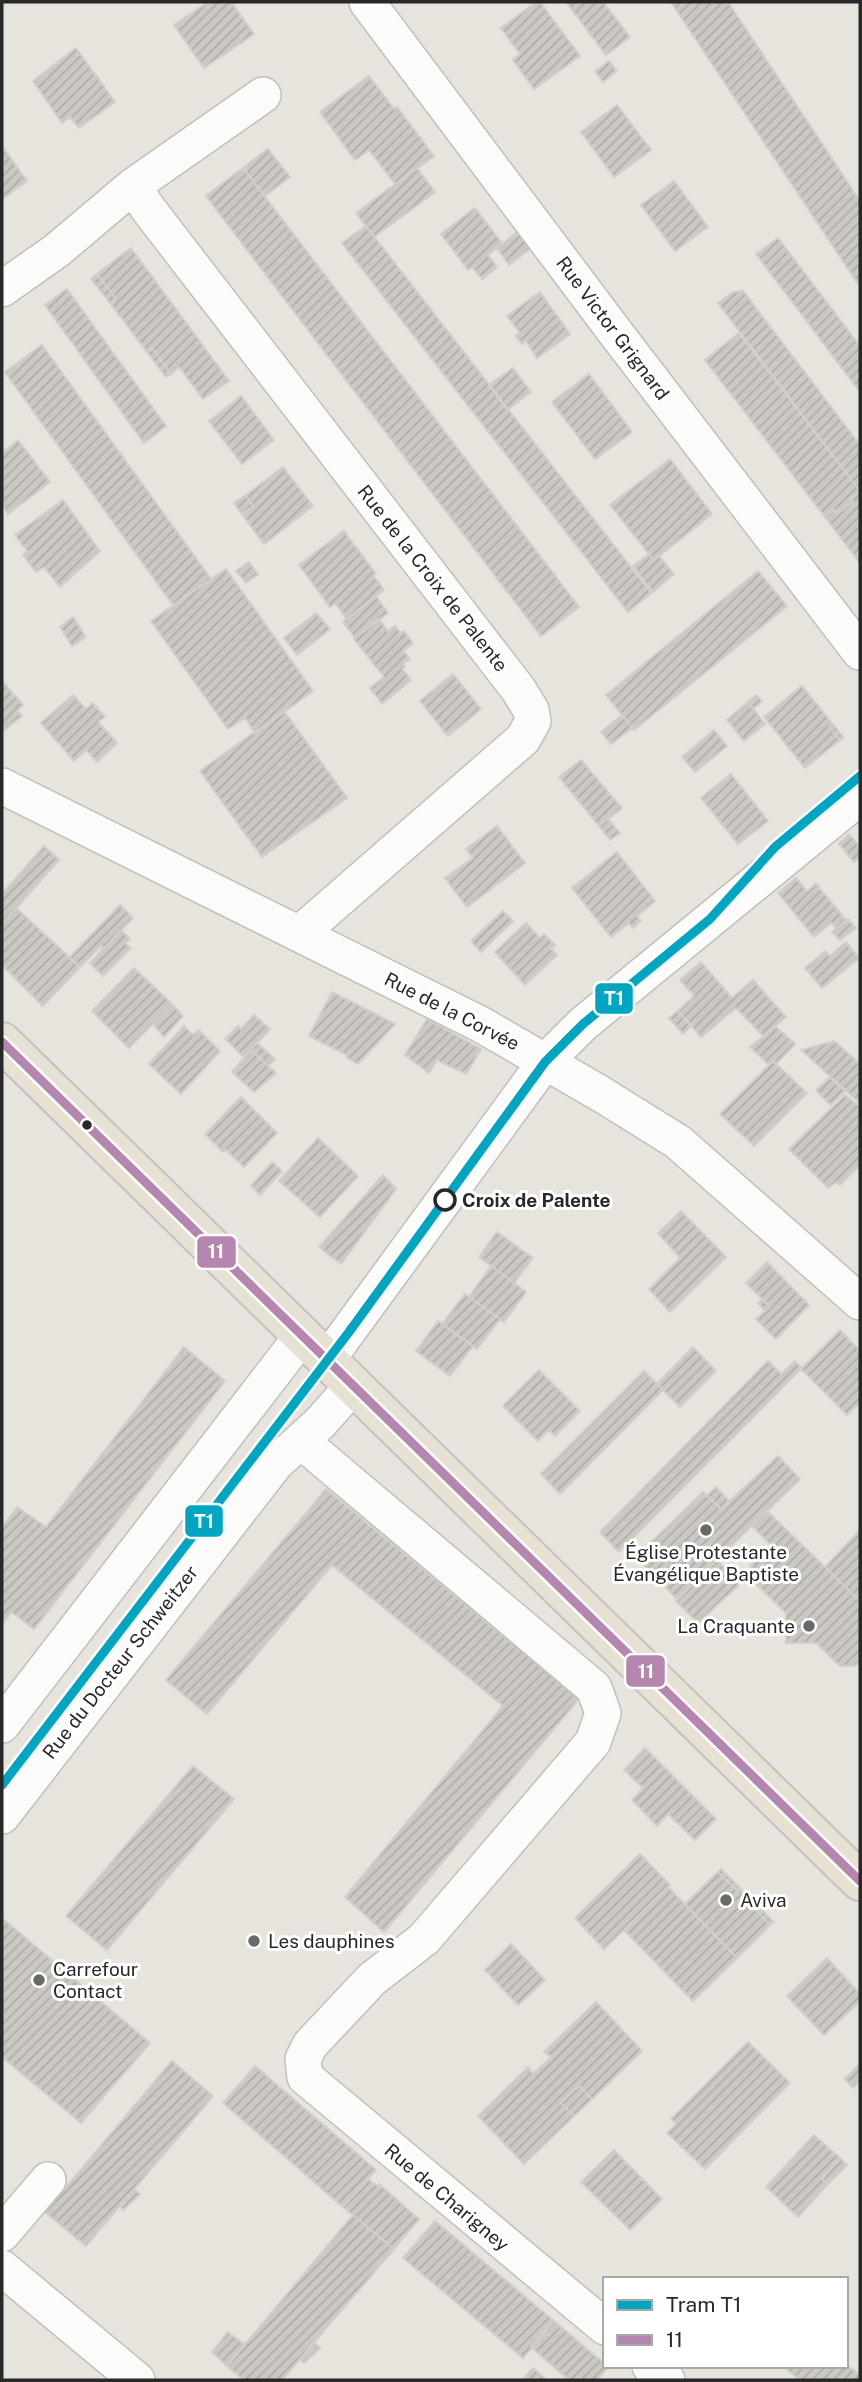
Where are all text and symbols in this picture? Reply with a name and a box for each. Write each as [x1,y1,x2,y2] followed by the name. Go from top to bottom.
[552,252,674,404] street label: Rue Victor Grignard
[353,480,513,676] street label: Rue de la Croix de Palente
[381,967,523,1055] street label: Rue de la Corvée
[594,982,634,1015] line badge: T1
[604,987,624,1009] text: T1
[80,1118,94,1132] unlabelled marker
[434,1189,456,1211] marker: Croix de Palente
[462,1189,611,1211] place label: Croix de Palente
[196,1235,237,1269] line badge: 11
[208,1240,224,1262] text: 11
[184,1504,224,1538] line badge: T1
[194,1510,214,1532] text: T1
[698,1522,714,1538] marker: Église Protestante Évangélique Baptiste
[613,1541,799,1585] place label: Église Protestante Évangélique Baptiste
[38,1561,202,1763] street label: Rue du Docteur Schweitzer
[677,1615,795,1637] place label: La Craquante
[801,1618,817,1634] marker: La Craquante
[625,1654,666,1688] line badge: 11
[638,1660,654,1682] text: 11
[740,1889,787,1911] place label: Aviva
[718,1892,734,1908] marker: Aviva
[268,1930,395,1952] place label: Les dauphines
[246,1933,262,1949] marker: Les dauphines
[53,1958,138,2002] place label: Carrefour Contact
[31,1972,47,1988] marker: Carrefour Contact
[380,2139,514,2255] street label: Rue de Charigney
[603,2277,848,2368] legend
[666,2292,742,2317] text: Tram T1
[666,2327,683,2352] text: 11

